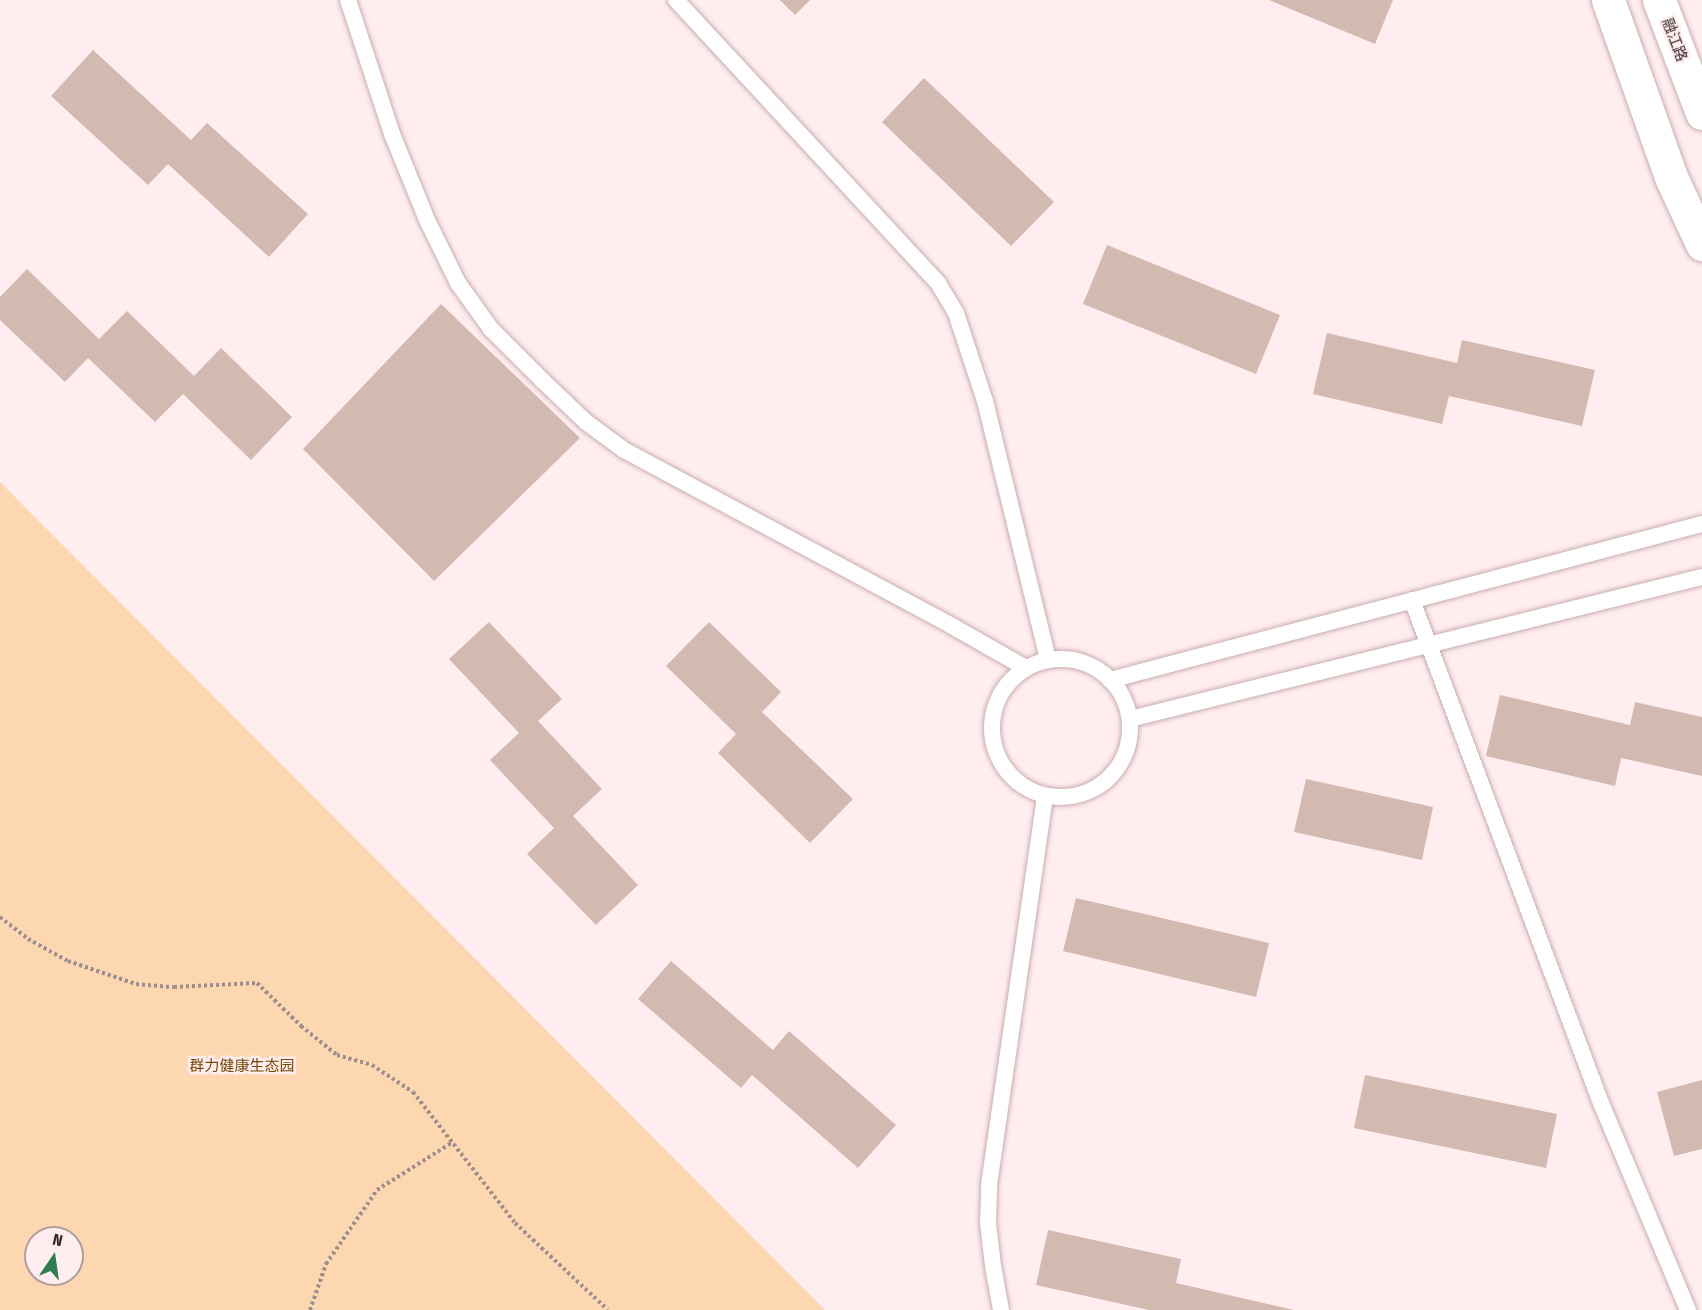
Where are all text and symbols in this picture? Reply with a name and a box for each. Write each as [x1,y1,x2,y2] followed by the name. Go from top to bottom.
[1658,16,1690,64] street label: 融江路
[190,1058,294,1076] park label: 群力健康生态园
[24,1226,84,1286] north arrow
[51,1230,65,1250] text: N

